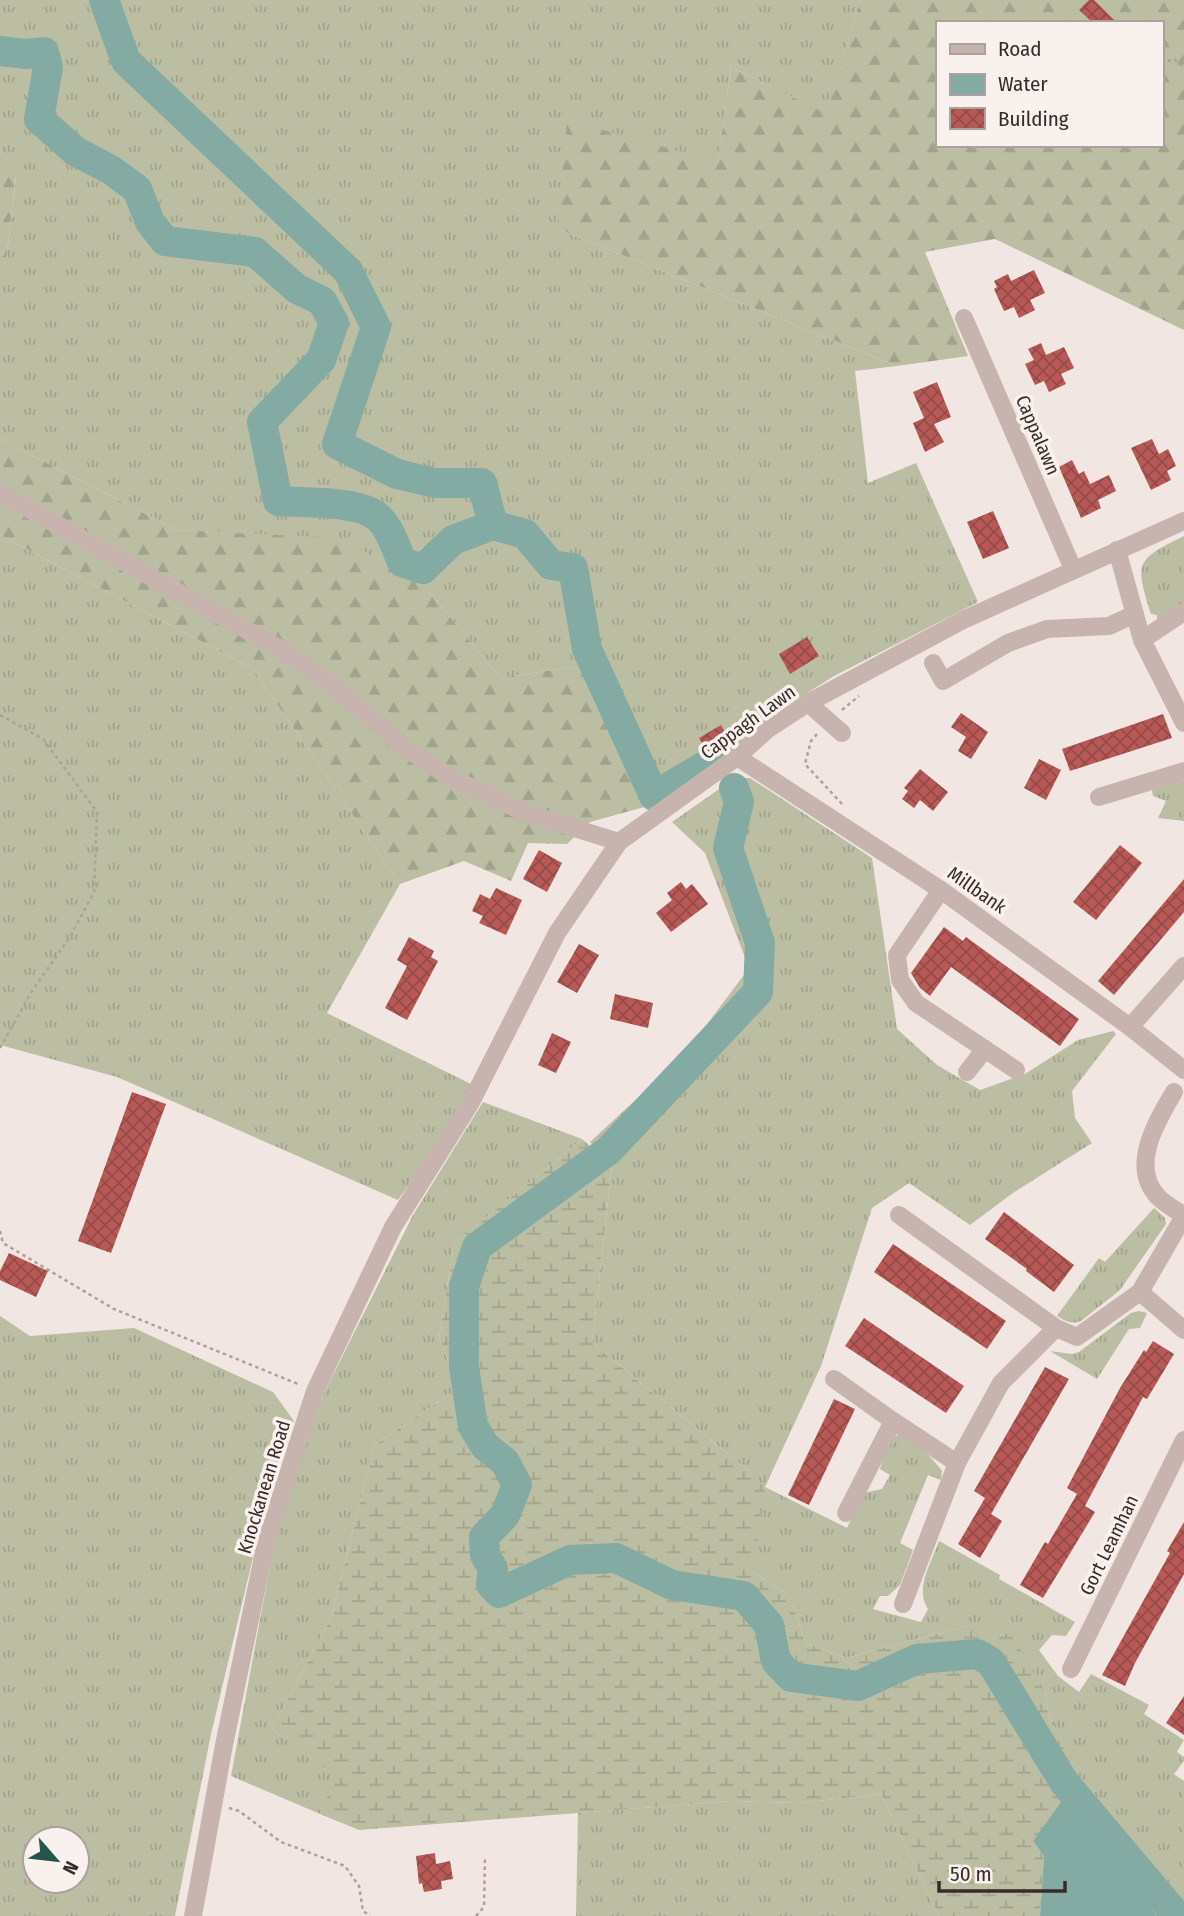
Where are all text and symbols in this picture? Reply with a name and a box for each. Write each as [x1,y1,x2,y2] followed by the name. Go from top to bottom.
[936,21,1163,147] legend
[998,36,1042,62] text: Road
[998,71,1048,97] text: Water
[998,106,1069,132] text: Building
[1011,392,1065,478] street label: Cappalawn
[696,680,800,764] street label: Cappagh Lawn
[943,862,1011,919] street label: Millbank
[233,1417,295,1557] street label: Knockanean Road
[1075,1491,1143,1599] street label: Gort Leamhan
[21,1825,91,1895] north arrow
[939,1850,1065,1894] scale bar
[58,1857,83,1878] text: N
[950,1861,992,1887] text: 50 m

